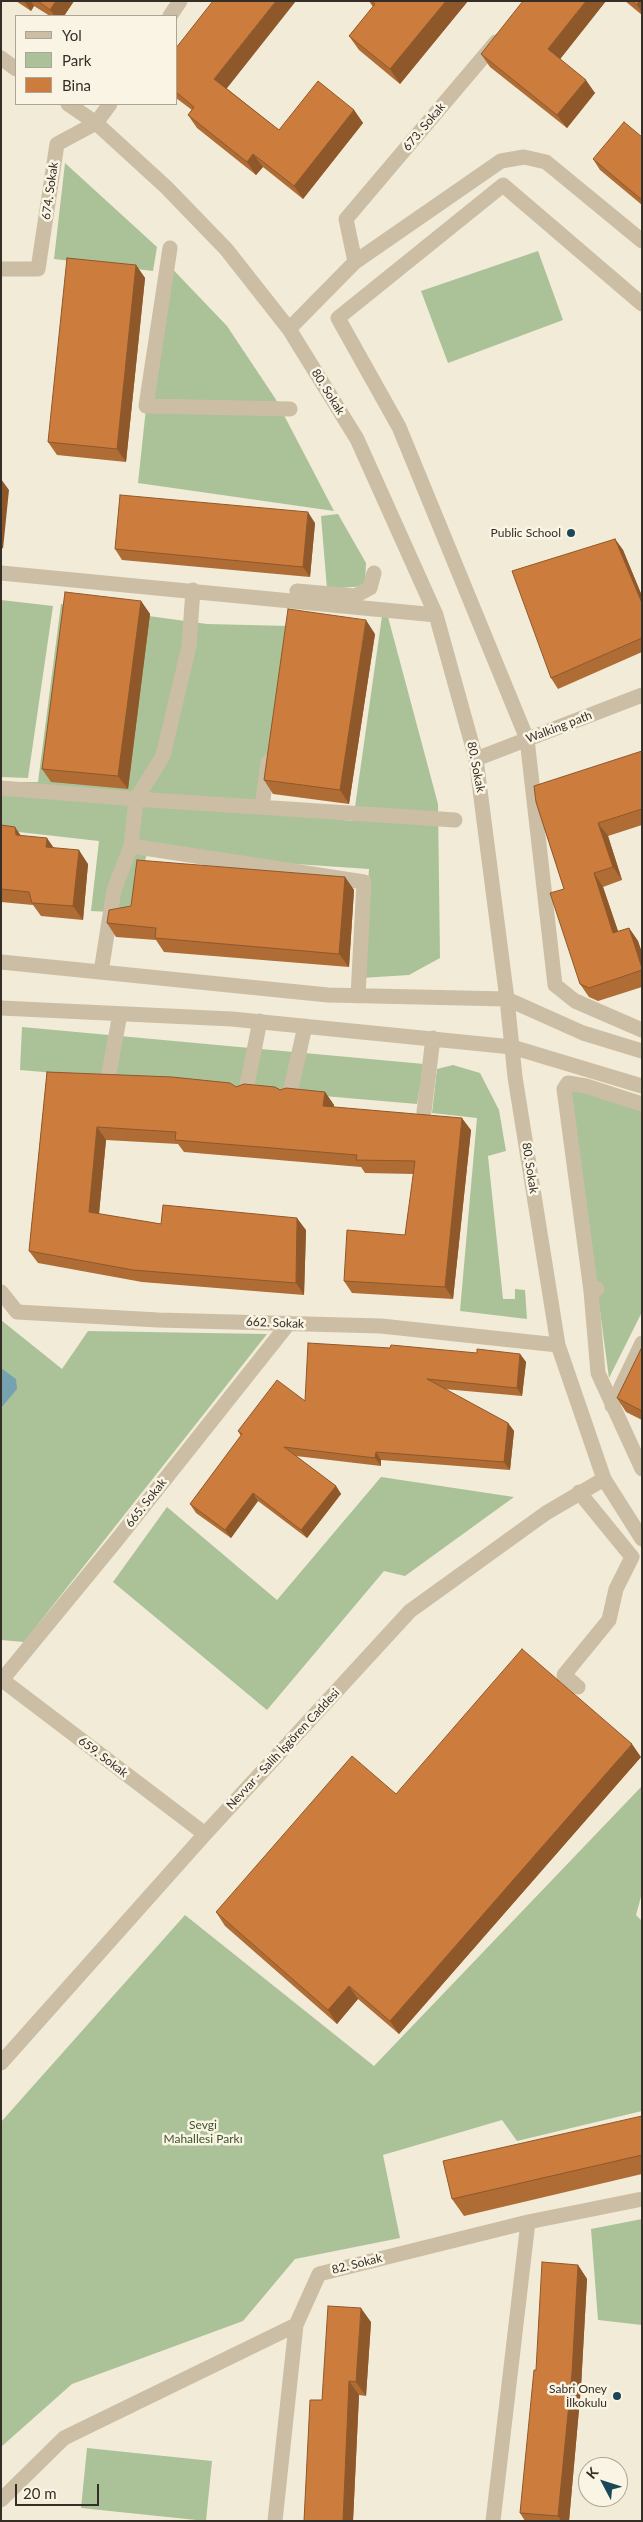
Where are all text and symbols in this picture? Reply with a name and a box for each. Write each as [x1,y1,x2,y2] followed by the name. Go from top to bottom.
[15,15,178,105] legend
[62,26,82,44] text: Yol
[62,51,91,69] text: Park
[62,76,91,94] text: Bina
[400,100,448,154] street label: 673. Sokak
[39,161,61,221] street label: 674. Sokak
[308,366,348,418] street label: 80. Sokak
[491,526,561,540] place label: Public School
[565,527,577,539] marker: Public School
[524,708,594,746] street label: Walking path
[464,740,488,794] street label: 80. Sokak
[519,1142,541,1194] street label: 80. Sokak
[246,1315,304,1331] street label: 662. Sokak
[122,1476,170,1530] street label: 665. Sokak
[223,1686,343,1812] street label: Nevvar - Salih İşgören Caddesi
[75,1734,131,1780] street label: 659. Sokak
[163,2118,243,2146] park label: Sevgi Mahallesi Parkı
[330,2251,384,2277] street label: 82. Sokak
[549,2382,607,2410] place label: Sabri Oney İlkokulu
[611,2390,623,2402] marker: Sabri Oney İlkokulu
[578,2457,628,2507] north arrow
[582,2464,601,2482] text: K
[18,2474,101,2506] scale bar
[23,2484,57,2502] text: 20 m

